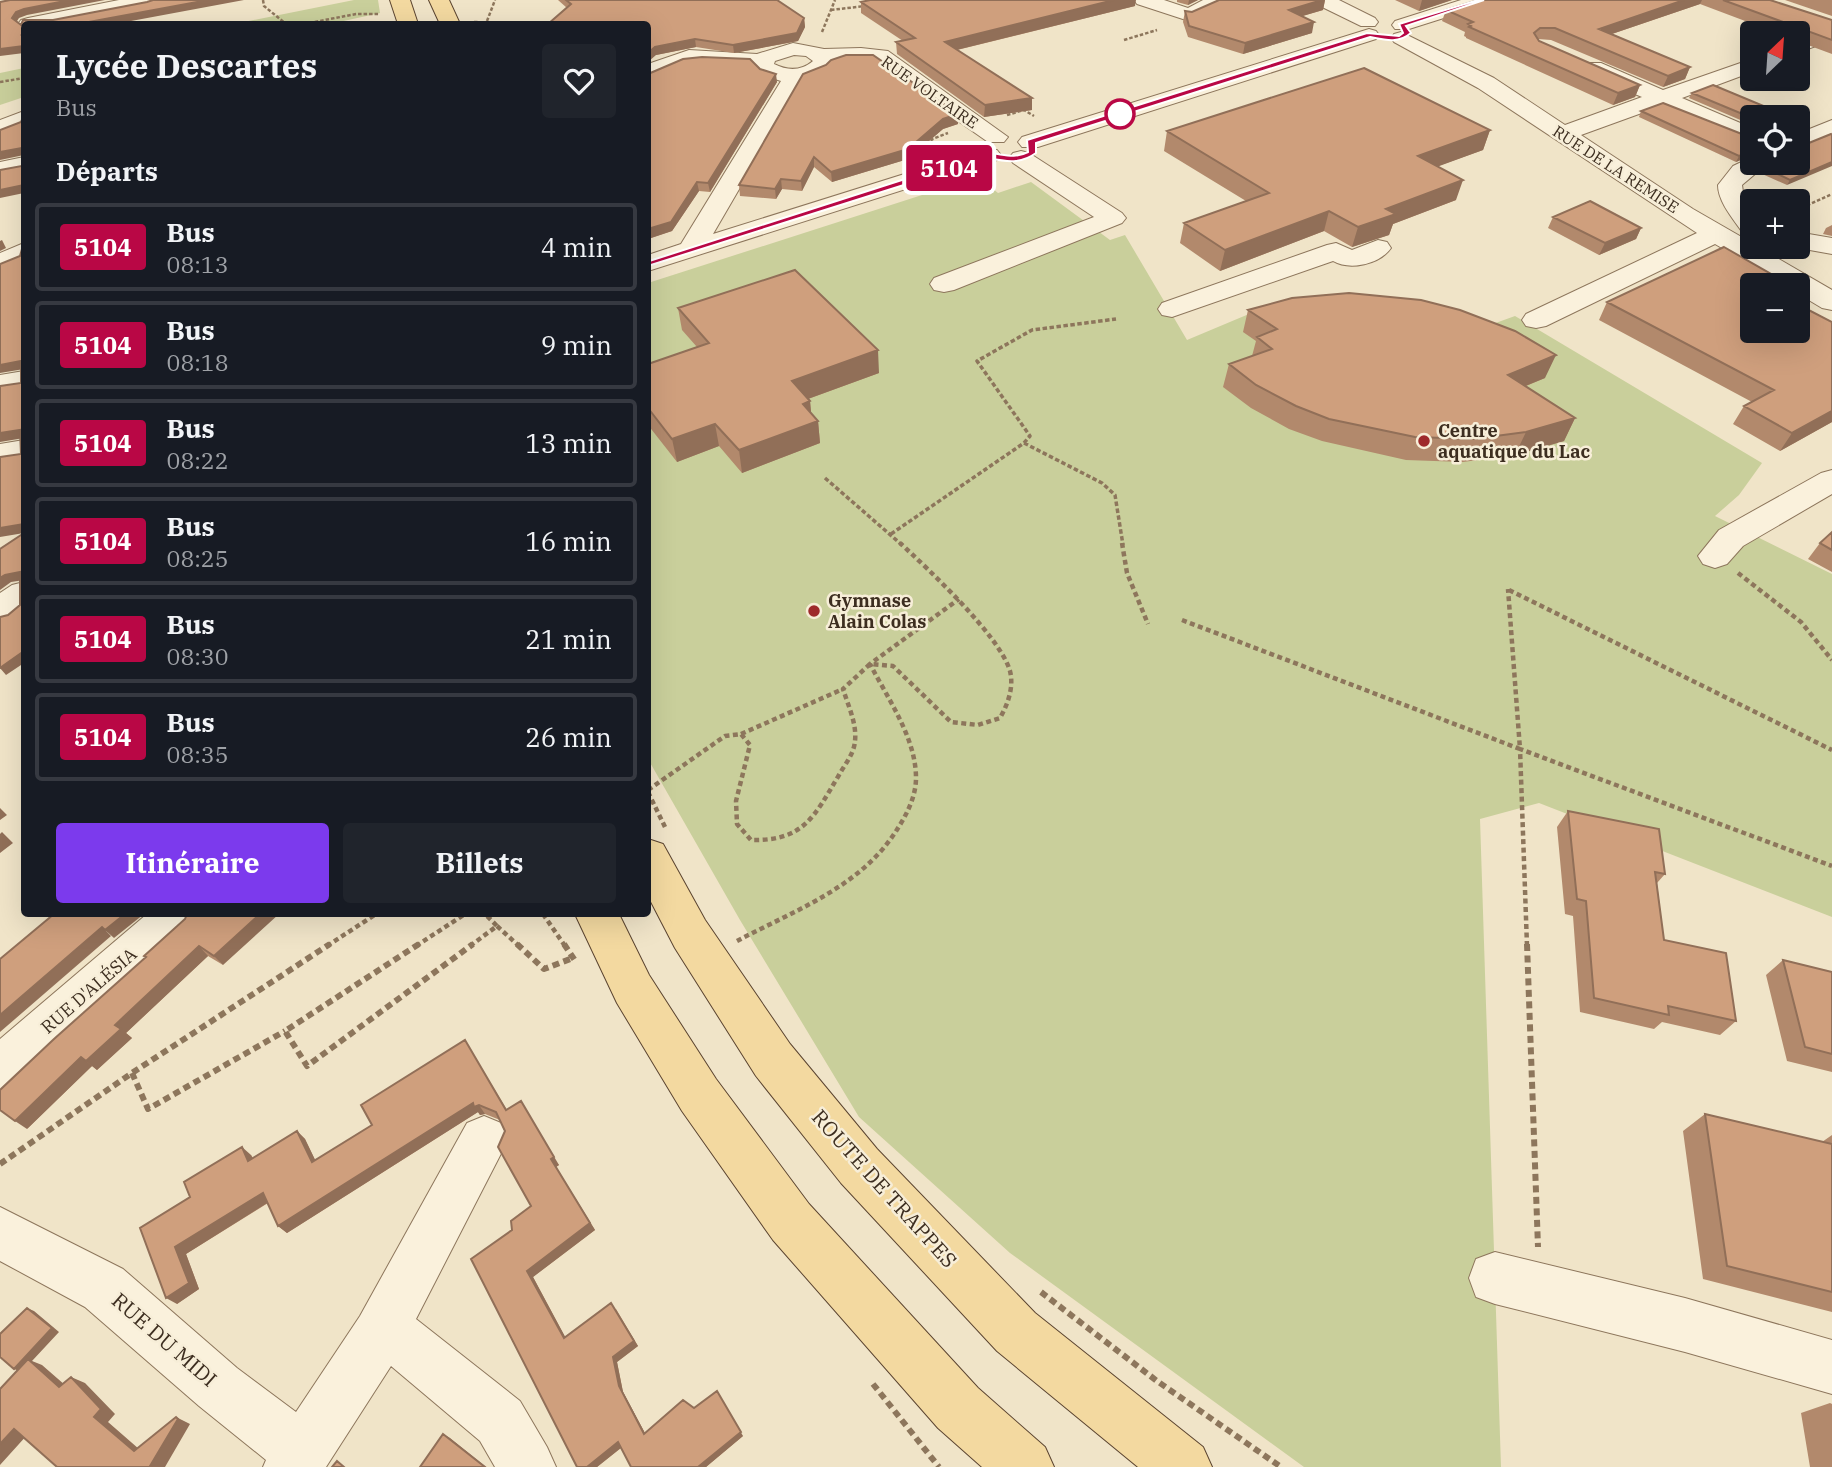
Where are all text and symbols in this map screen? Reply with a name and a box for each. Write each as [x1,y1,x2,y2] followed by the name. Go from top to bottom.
[1740,21,1810,91] north arrow
[1740,21,1810,343] map controls
[56,44,317,87] text: Lycée Descartes
[542,44,616,118] button: heart
[878,51,982,133] street label: RUE VOLTAIRE
[56,92,97,122] text: Bus
[1105,99,1135,129] unlabelled marker
[1740,105,1810,175] button: locate
[1549,121,1683,217] street label: RUE DE LA REMISE
[900,145,998,191] line badge: 5104
[920,152,978,184] text: 5104
[56,154,158,188] text: Départs
[1740,189,1810,259] button: +
[167,215,215,249] text: Bus
[541,230,612,264] text: 4 min
[74,231,132,263] text: 5104
[167,249,228,279] text: 08:13
[1740,273,1810,343] button: −
[167,313,215,347] text: Bus
[541,328,612,362] text: 9 min
[74,329,132,361] text: 5104
[167,347,228,377] text: 08:18
[167,411,215,445] text: Bus
[1438,419,1590,463] place label: Centre aquatique du Lac
[525,426,612,460] text: 13 min
[74,427,132,459] text: 5104
[1416,433,1432,449] marker: Centre aquatique du Lac
[167,445,228,475] text: 08:22
[167,509,215,543] text: Bus
[525,524,612,558] text: 16 min
[74,525,132,557] text: 5104
[167,543,228,573] text: 08:25
[828,589,926,633] place label: Gymnase Alain Colas
[806,603,822,619] marker: Gymnase Alain Colas
[167,607,215,641] text: Bus
[525,622,612,656] text: 21 min
[74,623,132,655] text: 5104
[167,641,228,671] text: 08:30
[167,705,215,739] text: Bus
[525,720,612,754] text: 26 min
[74,721,132,753] text: 5104
[167,739,228,769] text: 08:35
[56,823,329,903] button: Itinéraire
[343,823,616,903] button: Billets
[36,942,142,1039] street label: RUE D'ALÉSIA
[806,1103,963,1274] street label: ROUTE DE TRAPPES
[106,1286,223,1393] street label: RUE DU MIDI

